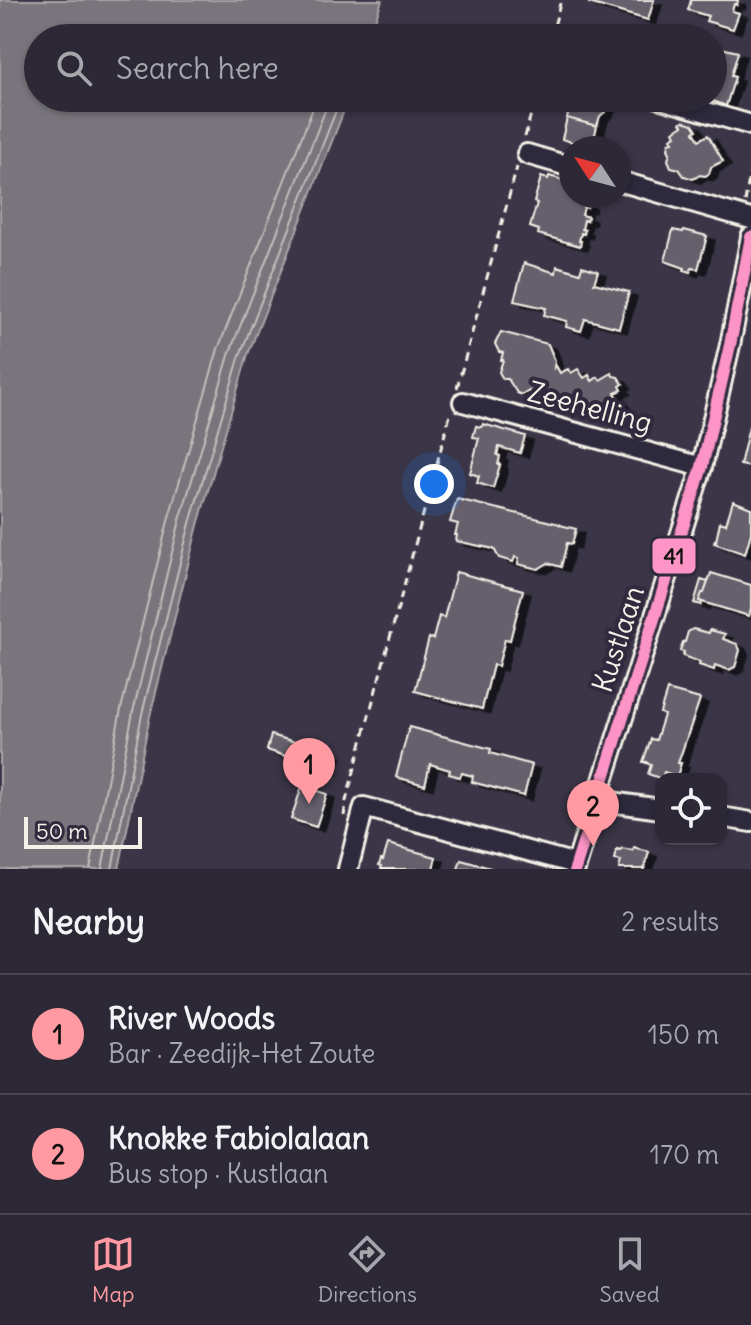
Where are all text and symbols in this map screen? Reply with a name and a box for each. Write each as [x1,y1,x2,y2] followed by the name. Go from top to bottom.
[24,24,727,112] search box
[52,46,96,90] icon: search
[116,49,279,87] text: Search here
[559,136,631,208] north arrow
[524,373,656,441] street label: Zeehelling
[414,464,454,504] your location
[651,537,697,575] line badge: 41
[663,542,685,570] text: 41
[584,581,652,697] street label: Kustlaan
[283,738,335,804] pin: 1
[655,773,727,845] map controls
[655,773,727,845] button: locate
[567,780,619,846] pin: 2
[24,813,142,849] scale bar
[36,817,88,845] text: 50 m
[32,900,145,943] text: Nearby
[621,905,719,938] text: 2 results
[108,999,275,1037] text: River Woods
[53,1018,63,1051] text: 1
[648,1018,719,1051] text: 150 m
[108,1037,375,1070] text: Bar · Zeedijk-Het Zoute
[108,1119,369,1157] text: Knokke Fabiolalaan
[51,1138,65,1171] text: 2
[650,1138,719,1171] text: 170 m
[108,1157,328,1190] text: Bus stop · Kustlaan
[91,1232,135,1308] tab: Map
[318,1232,417,1308] tab: Directions
[599,1232,660,1308] tab: Saved

